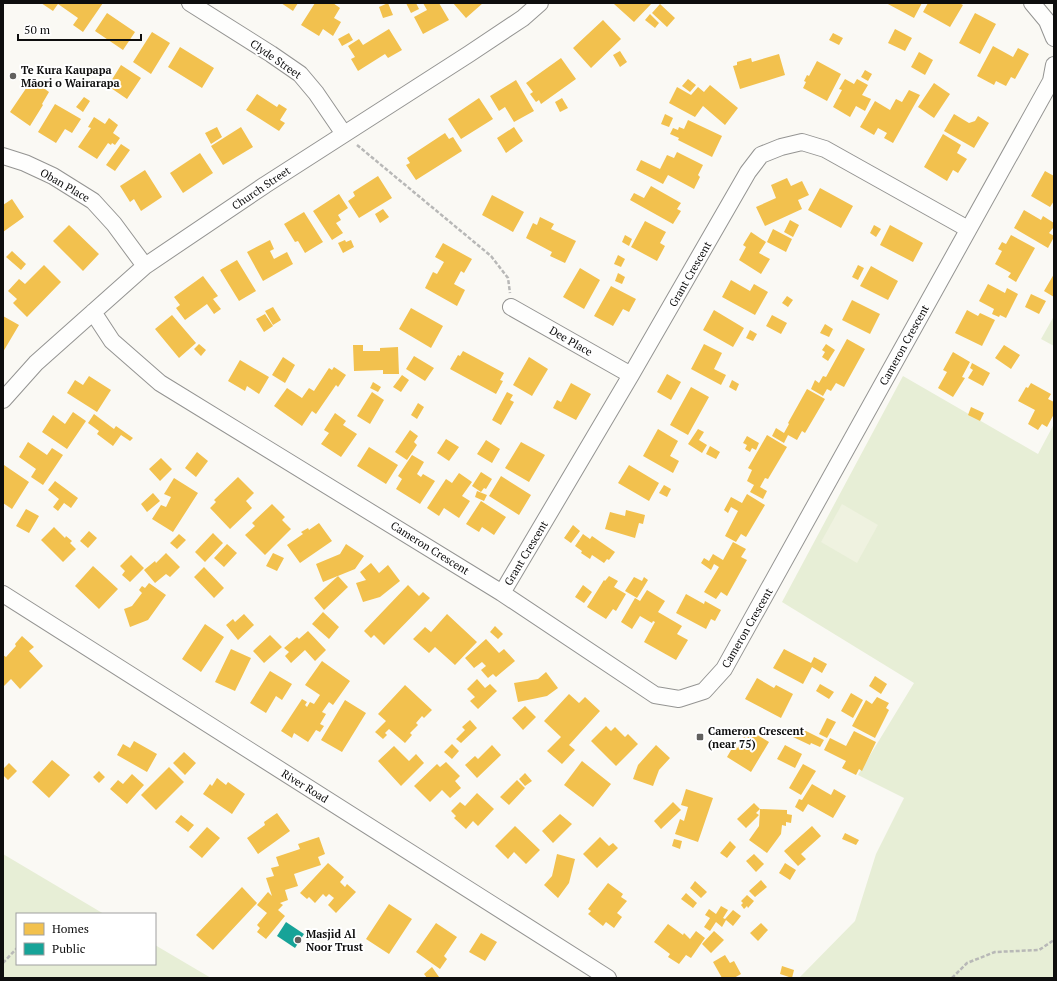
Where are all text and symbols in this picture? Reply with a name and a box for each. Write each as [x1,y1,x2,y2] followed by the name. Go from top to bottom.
[18,16,141,42] scale bar
[24,22,51,37] text: 50 m
[248,36,304,82] street label: Clyde Street
[21,63,120,90] place label: Te Kura Kaupapa Māori o Wairarapa
[8,71,18,81] marker: Te Kura Kaupapa Māori o Wairarapa
[229,163,293,213] street label: Church Street
[38,165,93,205] street label: Oban Place
[666,239,714,309] street label: Grant Crescent
[876,302,932,388] street label: Cameron Crescent
[547,323,595,359] street label: Dee Place
[388,518,472,578] street label: Cameron Crescent
[501,518,551,588] street label: Grant Crescent
[718,586,776,670] street label: Cameron Crescent
[708,724,805,751] place label: Cameron Crescent (near 75)
[695,732,705,742] marker: Cameron Crescent (near 75)
[279,766,331,806] street label: River Road
[16,913,156,965] legend
[52,921,89,936] text: Homes
[306,927,364,954] place label: Masjid Al Noor Trust
[293,935,303,945] marker: Masjid Al Noor Trust
[52,941,86,956] text: Public

